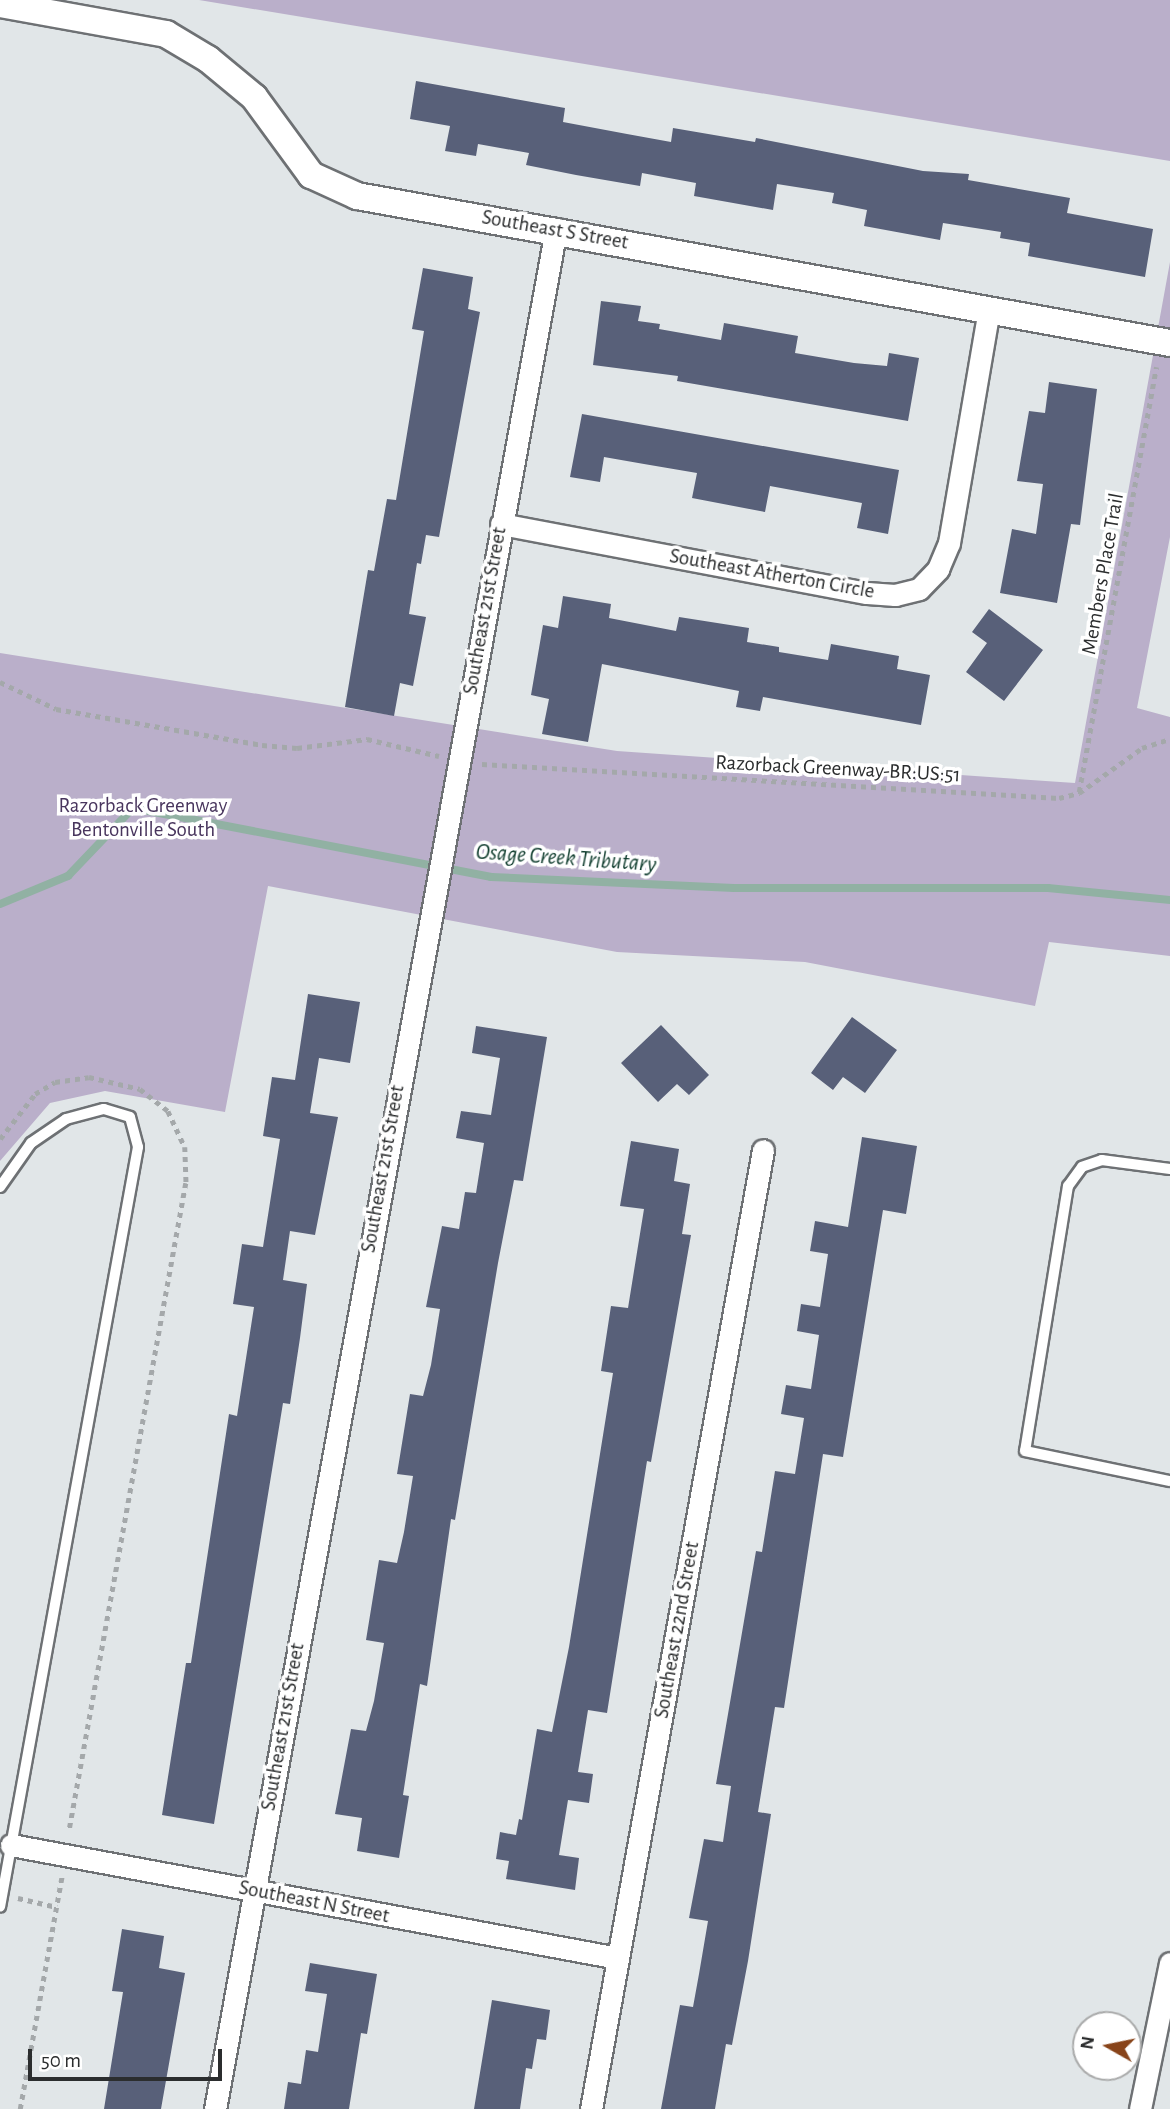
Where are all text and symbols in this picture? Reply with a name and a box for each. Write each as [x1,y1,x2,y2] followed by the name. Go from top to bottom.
[480,205,630,255] street label: Southeast S Street
[1076,491,1130,657] street label: Members Place Trail
[458,525,512,697] street label: Southeast 21st Street
[668,544,876,604] street label: Southeast Atherton Circle
[715,750,961,788] street label: Razorback Greenway-BR:US:51
[59,793,227,843] park label: Razorback Greenway Bentonville South
[475,839,657,879] water label: Osage Creek Tributary
[356,1083,410,1255] street label: Southeast 21st Street
[649,1540,705,1720] street label: Southeast 22nd Street
[256,1641,310,1813] street label: Southeast 21st Street
[237,1875,391,1929] street label: Southeast N Street
[1072,2011,1142,2081] north arrow
[1077,2035,1098,2051] text: N
[32,2036,226,2080] scale bar
[41,2050,81,2071] text: 50 m

